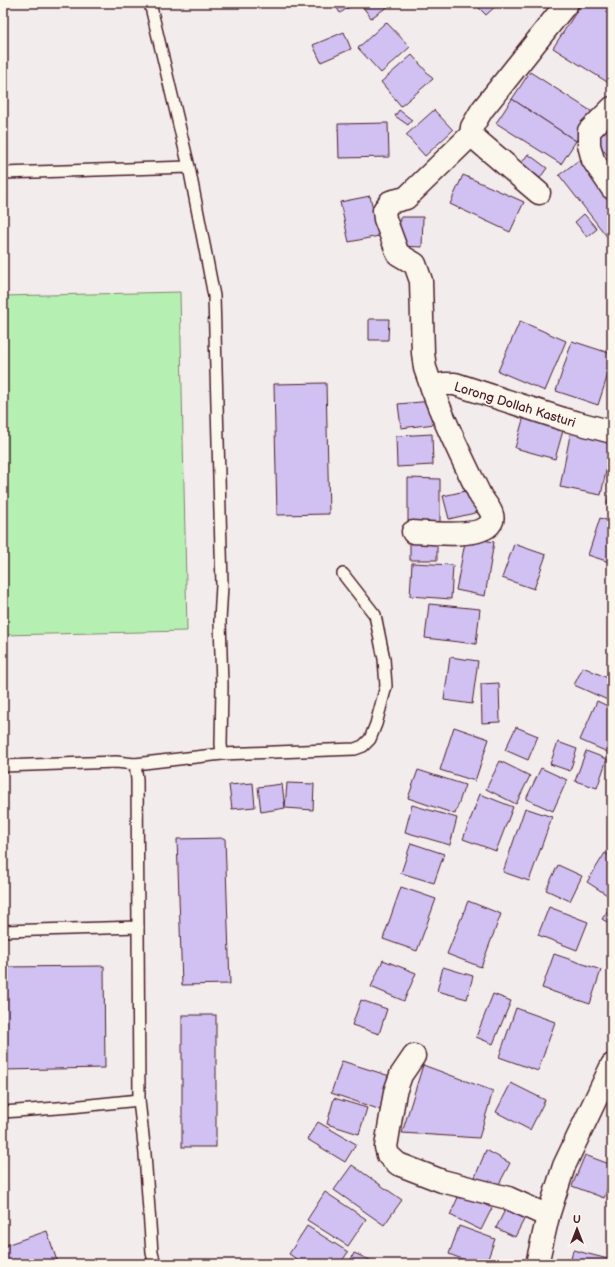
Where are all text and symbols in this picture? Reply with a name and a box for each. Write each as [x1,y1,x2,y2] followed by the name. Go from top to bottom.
[452,379,577,431] street label: Lorong Dollah Kasturi
[557,1209,597,1249] north arrow
[573,1213,581,1226] text: U

